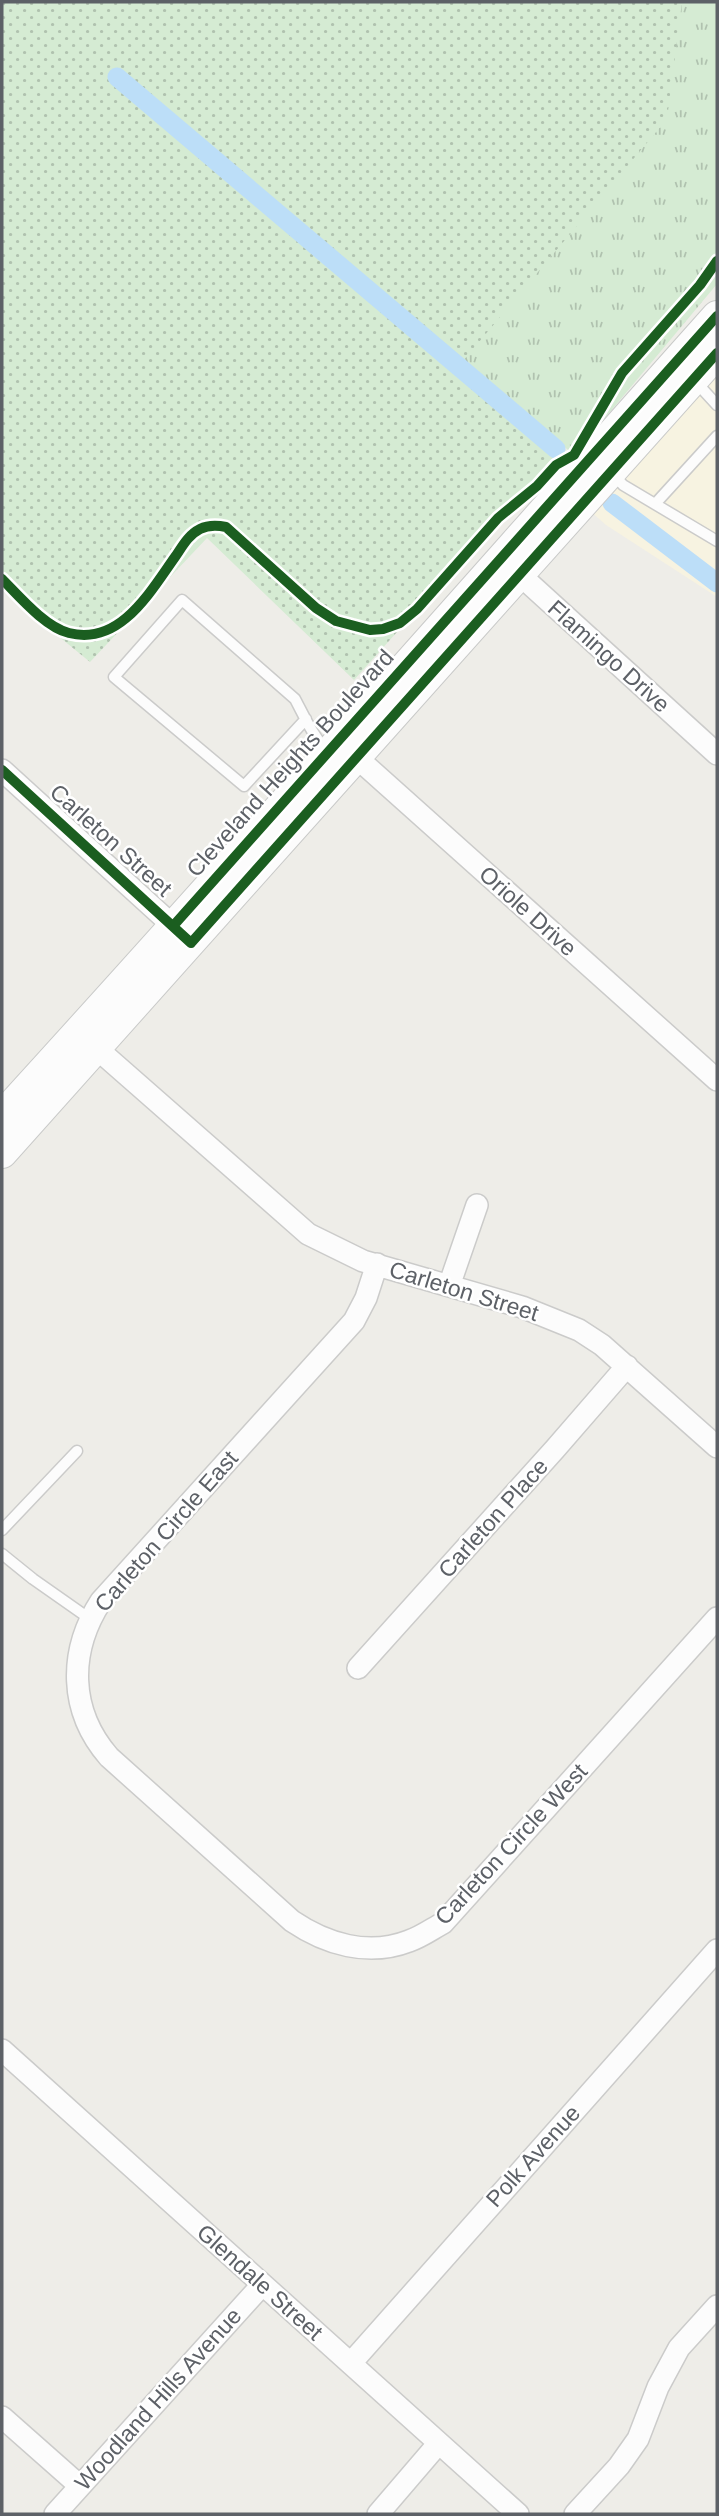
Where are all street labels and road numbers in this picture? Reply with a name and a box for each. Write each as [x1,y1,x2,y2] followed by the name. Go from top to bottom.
[543,595,675,717] street label: Flamingo Drive
[181,644,399,882] street label: Cleveland Heights Boulevard
[45,779,178,902] street label: Carleton Street
[474,861,582,961] street label: Oriole Drive
[386,1256,542,1326] street label: Carleton Street
[89,1445,243,1617] street label: Carleton Circle East
[433,1453,553,1583] street label: Carleton Place
[430,1758,593,1930] street label: Carleton Circle West
[481,2100,585,2212] street label: Polk Avenue
[192,2219,329,2346] street label: Glendale Street
[69,2303,247,2495] street label: Woodland Hills Avenue

